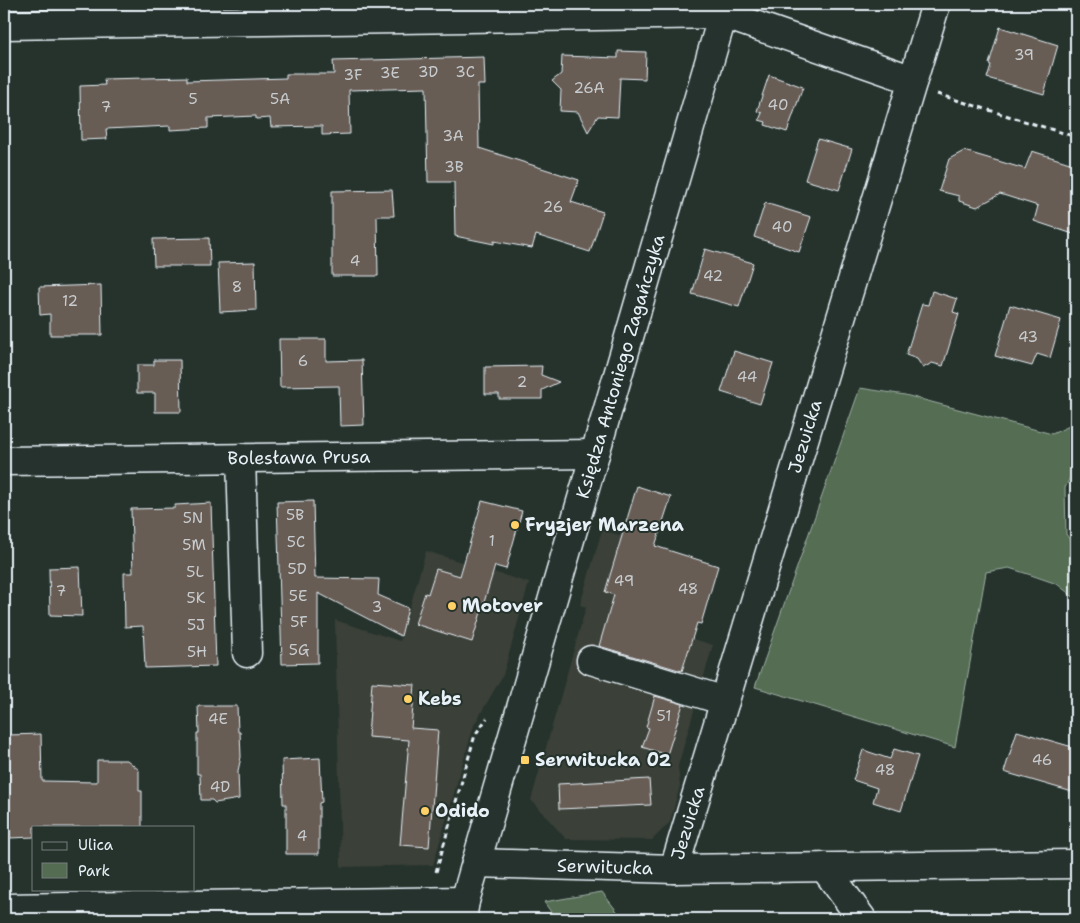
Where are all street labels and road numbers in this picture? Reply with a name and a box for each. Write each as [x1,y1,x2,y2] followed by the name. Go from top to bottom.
[571,231,670,501] street label: Księdza Antoniego Zagańczyka
[783,397,827,476] street label: Jezuicka
[227,445,371,470] street label: Bolesława Prusa
[665,783,710,863] street label: Jezuicka
[557,853,653,880] street label: Serwitucka

